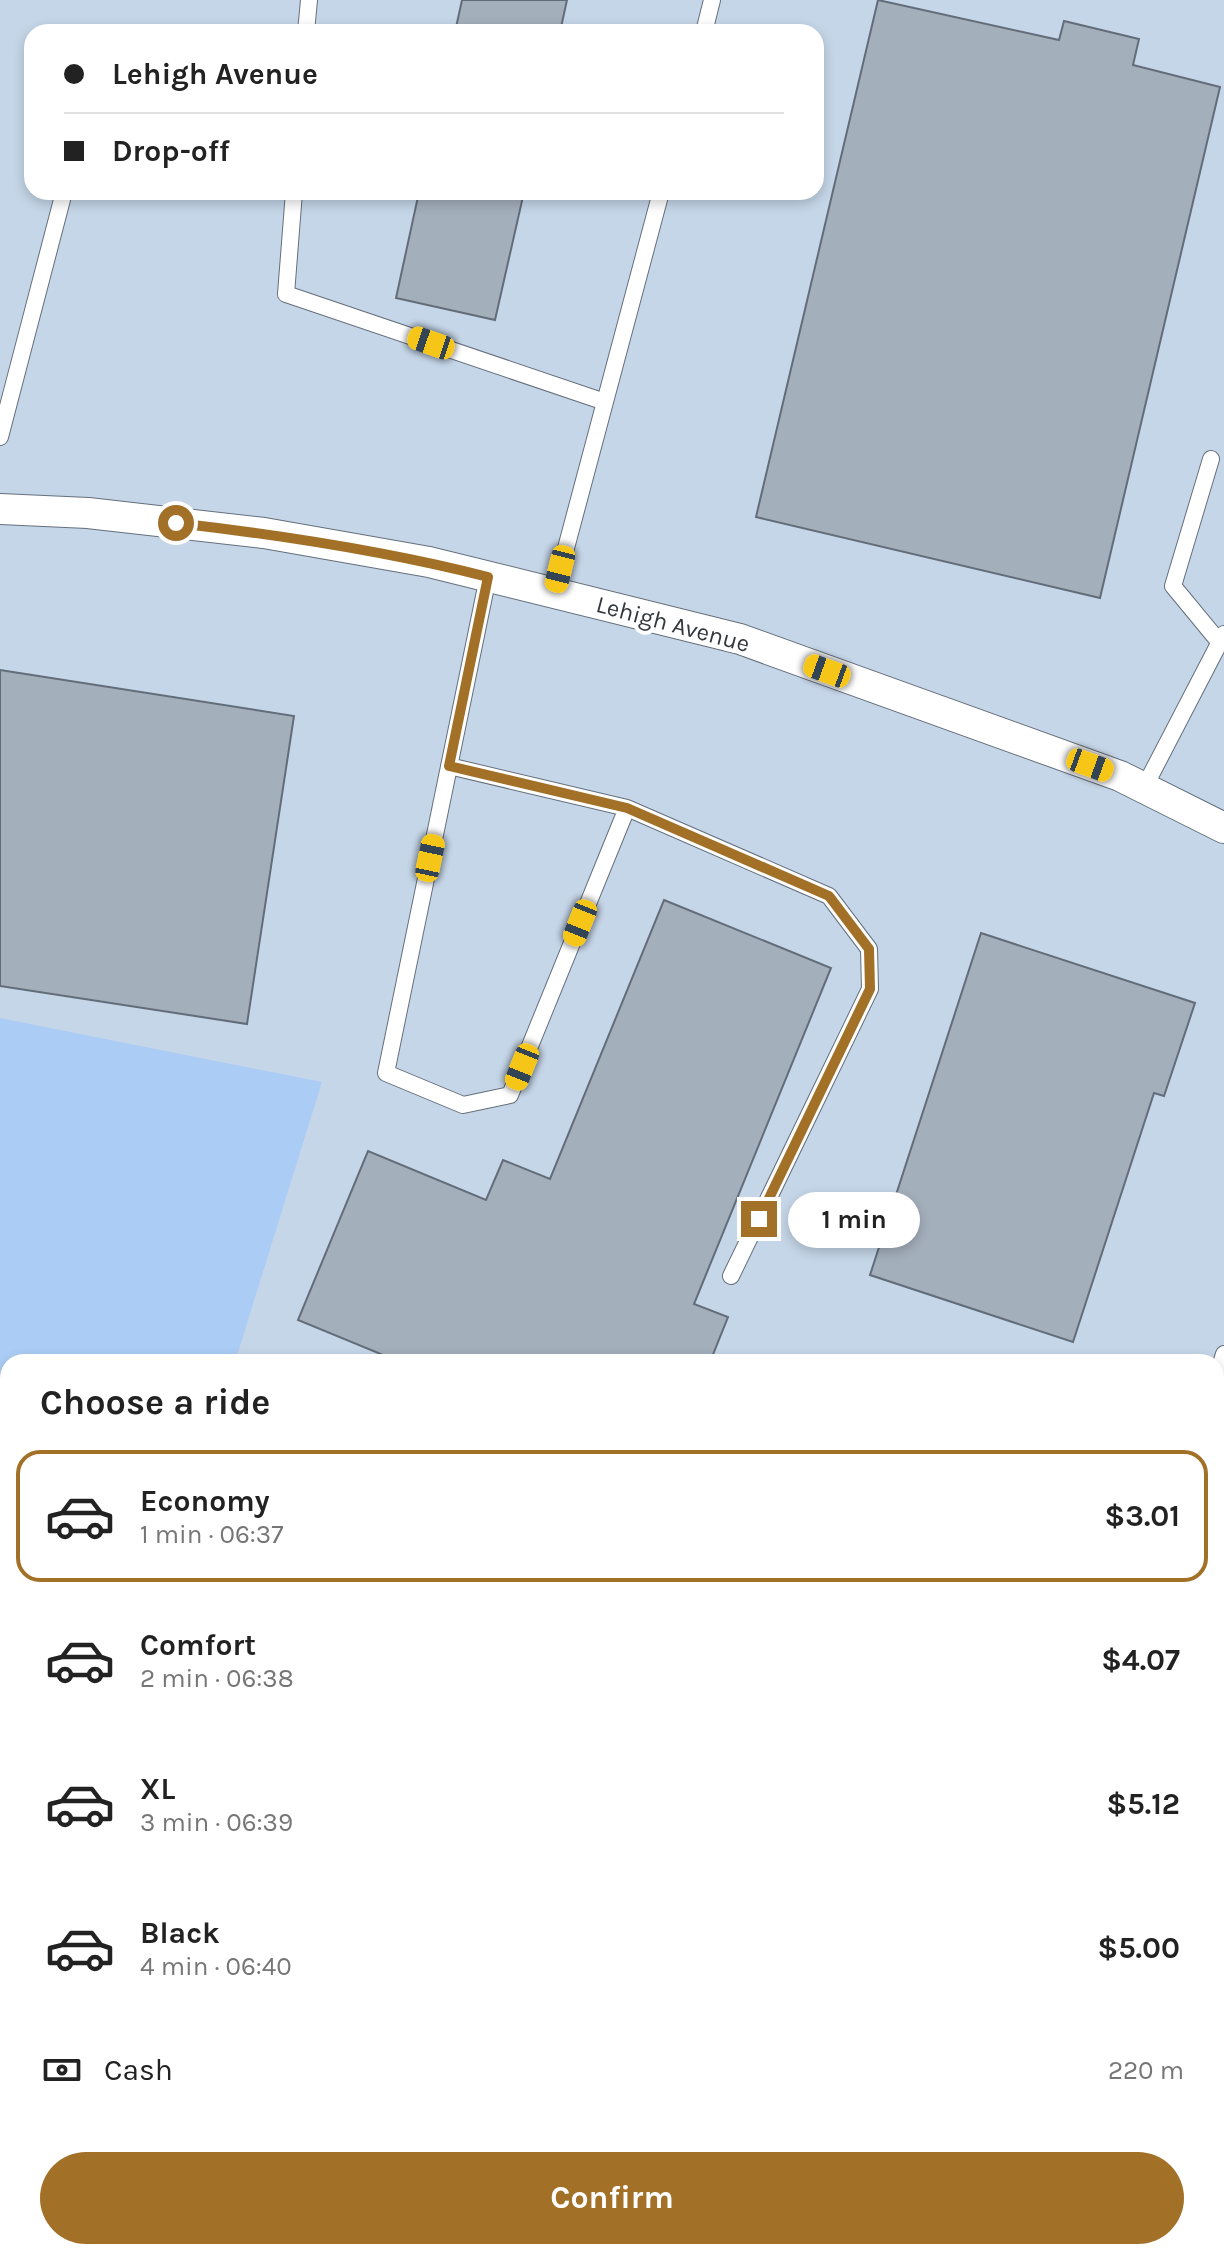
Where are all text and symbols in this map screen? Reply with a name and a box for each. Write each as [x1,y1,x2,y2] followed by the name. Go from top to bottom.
[112,56,318,92] text: Lehigh Avenue
[112,133,230,169] text: Drop-off
[404,324,458,362] car
[158,505,194,541] route start
[543,543,577,595] car
[593,590,753,658] street label: Lehigh Avenue
[800,652,854,690] car
[1063,746,1117,784] car
[413,832,447,884] car
[560,896,600,950] car
[502,1040,542,1094] car
[787,1191,919,1247] callout: 1 min
[741,1201,777,1237] route end
[821,1204,887,1235] text: 1 min
[40,1381,270,1423] text: Choose a ride
[44,1480,116,1552] icon: car
[140,1483,270,1519] text: Economy
[1105,1498,1180,1534] text: $3.01
[140,1519,283,1550] text: 1 min · 06:37
[44,1624,116,1696] icon: car
[140,1627,256,1663] text: Comfort
[1101,1642,1180,1678] text: $4.07
[140,1663,294,1694] text: 2 min · 06:38
[44,1768,116,1840] icon: car
[140,1771,175,1807] text: XL
[1107,1786,1180,1822] text: $5.12
[140,1807,293,1838] text: 3 min · 06:39
[44,1912,116,1984] icon: car
[140,1915,220,1951] text: Black
[1097,1930,1180,1966] text: $5.00
[140,1951,292,1982] text: 4 min · 06:40
[40,2048,84,2092] icon: cash
[104,2052,173,2088] text: Cash
[1108,2055,1184,2086] text: 220 m
[40,2152,1184,2244] button: Confirm

